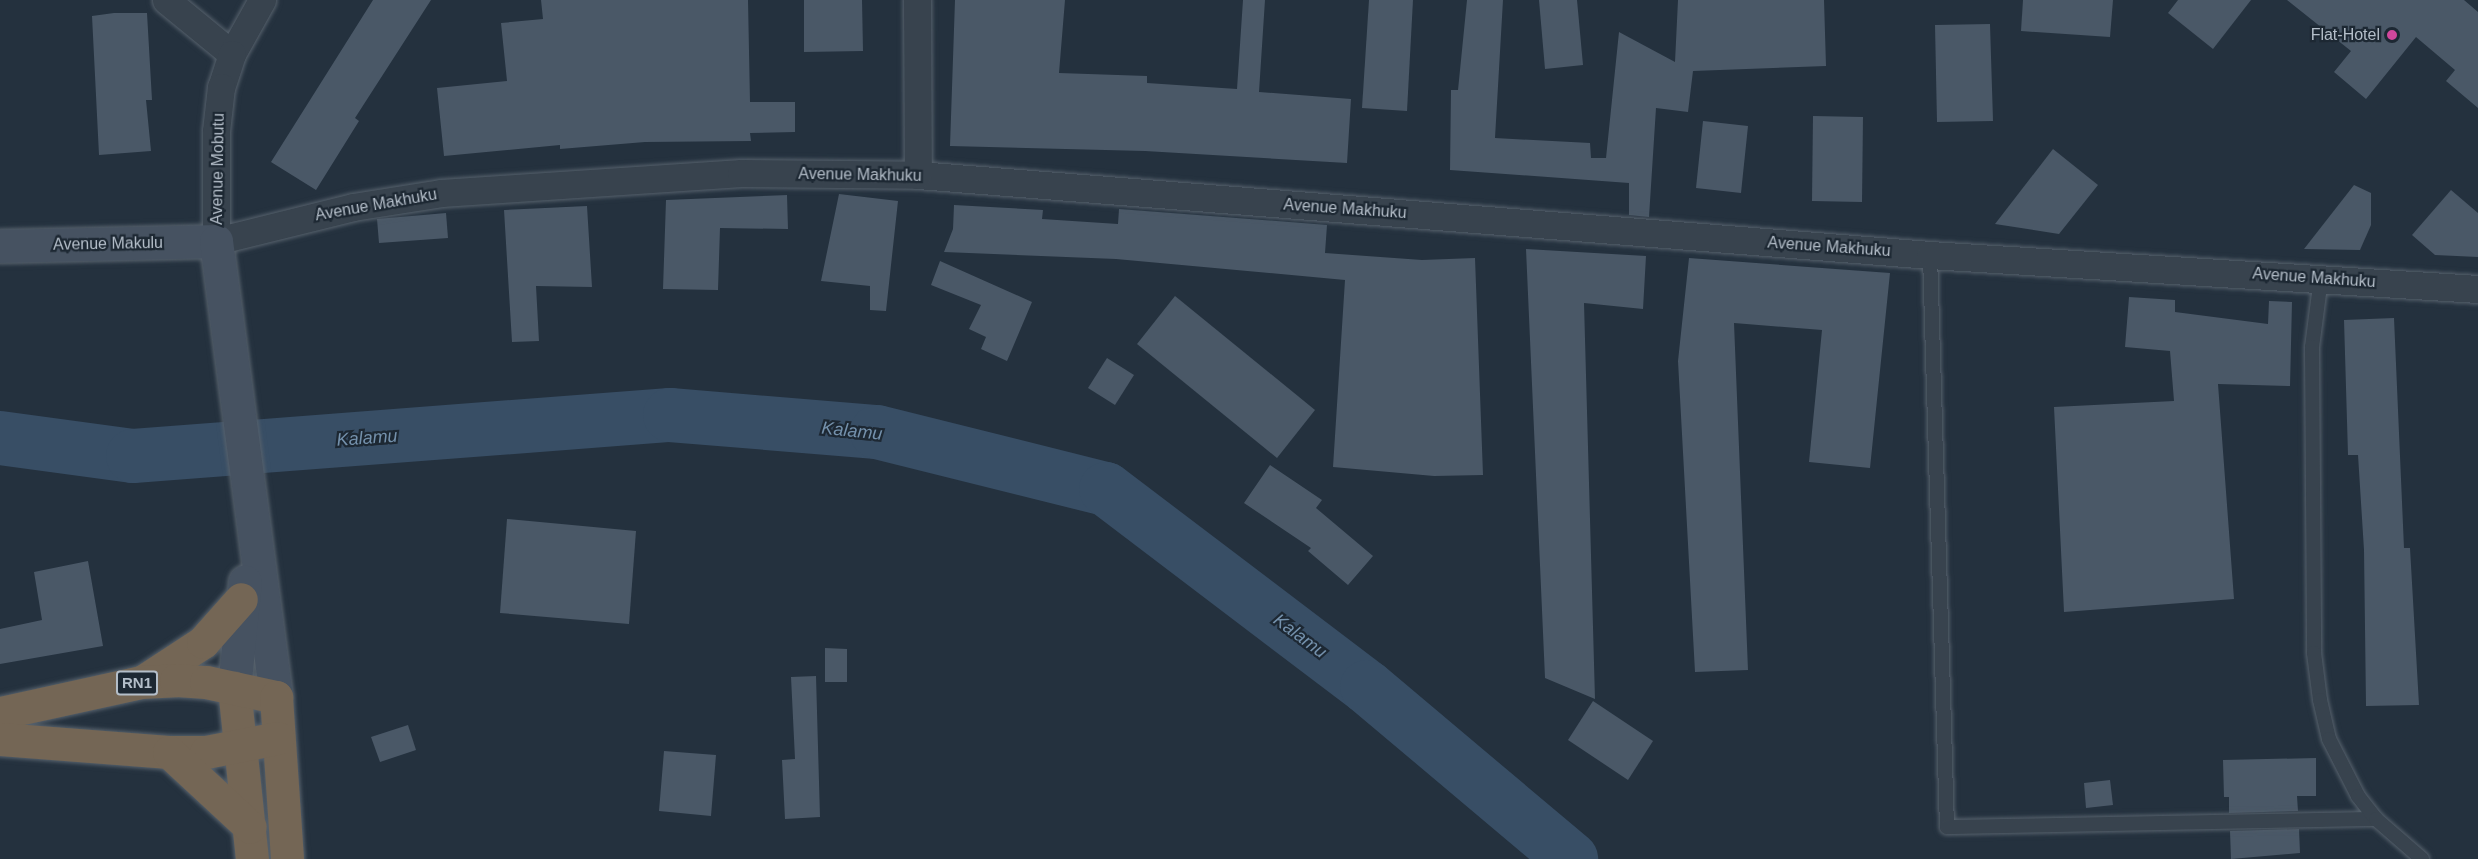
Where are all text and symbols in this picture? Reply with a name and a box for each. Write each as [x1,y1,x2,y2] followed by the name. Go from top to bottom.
[2311,25,2380,45] place label: Flat-Hotel
[2385,28,2399,42] marker: Flat-Hotel
[207,113,229,225] street label: Avenue Mobutu
[798,164,922,186] street label: Avenue Makhuku
[314,185,438,225] street label: Avenue Makhuku
[1283,195,1407,223] street label: Avenue Makhuku
[53,233,163,255] street label: Avenue Makulu
[1767,233,1891,261] street label: Avenue Makhuku
[2252,264,2376,292] street label: Avenue Makhuku
[821,417,883,445] water label: Kalamu
[336,425,398,451] water label: Kalamu
[1269,609,1331,663] water label: Kalamu
[114,671,160,695] road number: RN1

